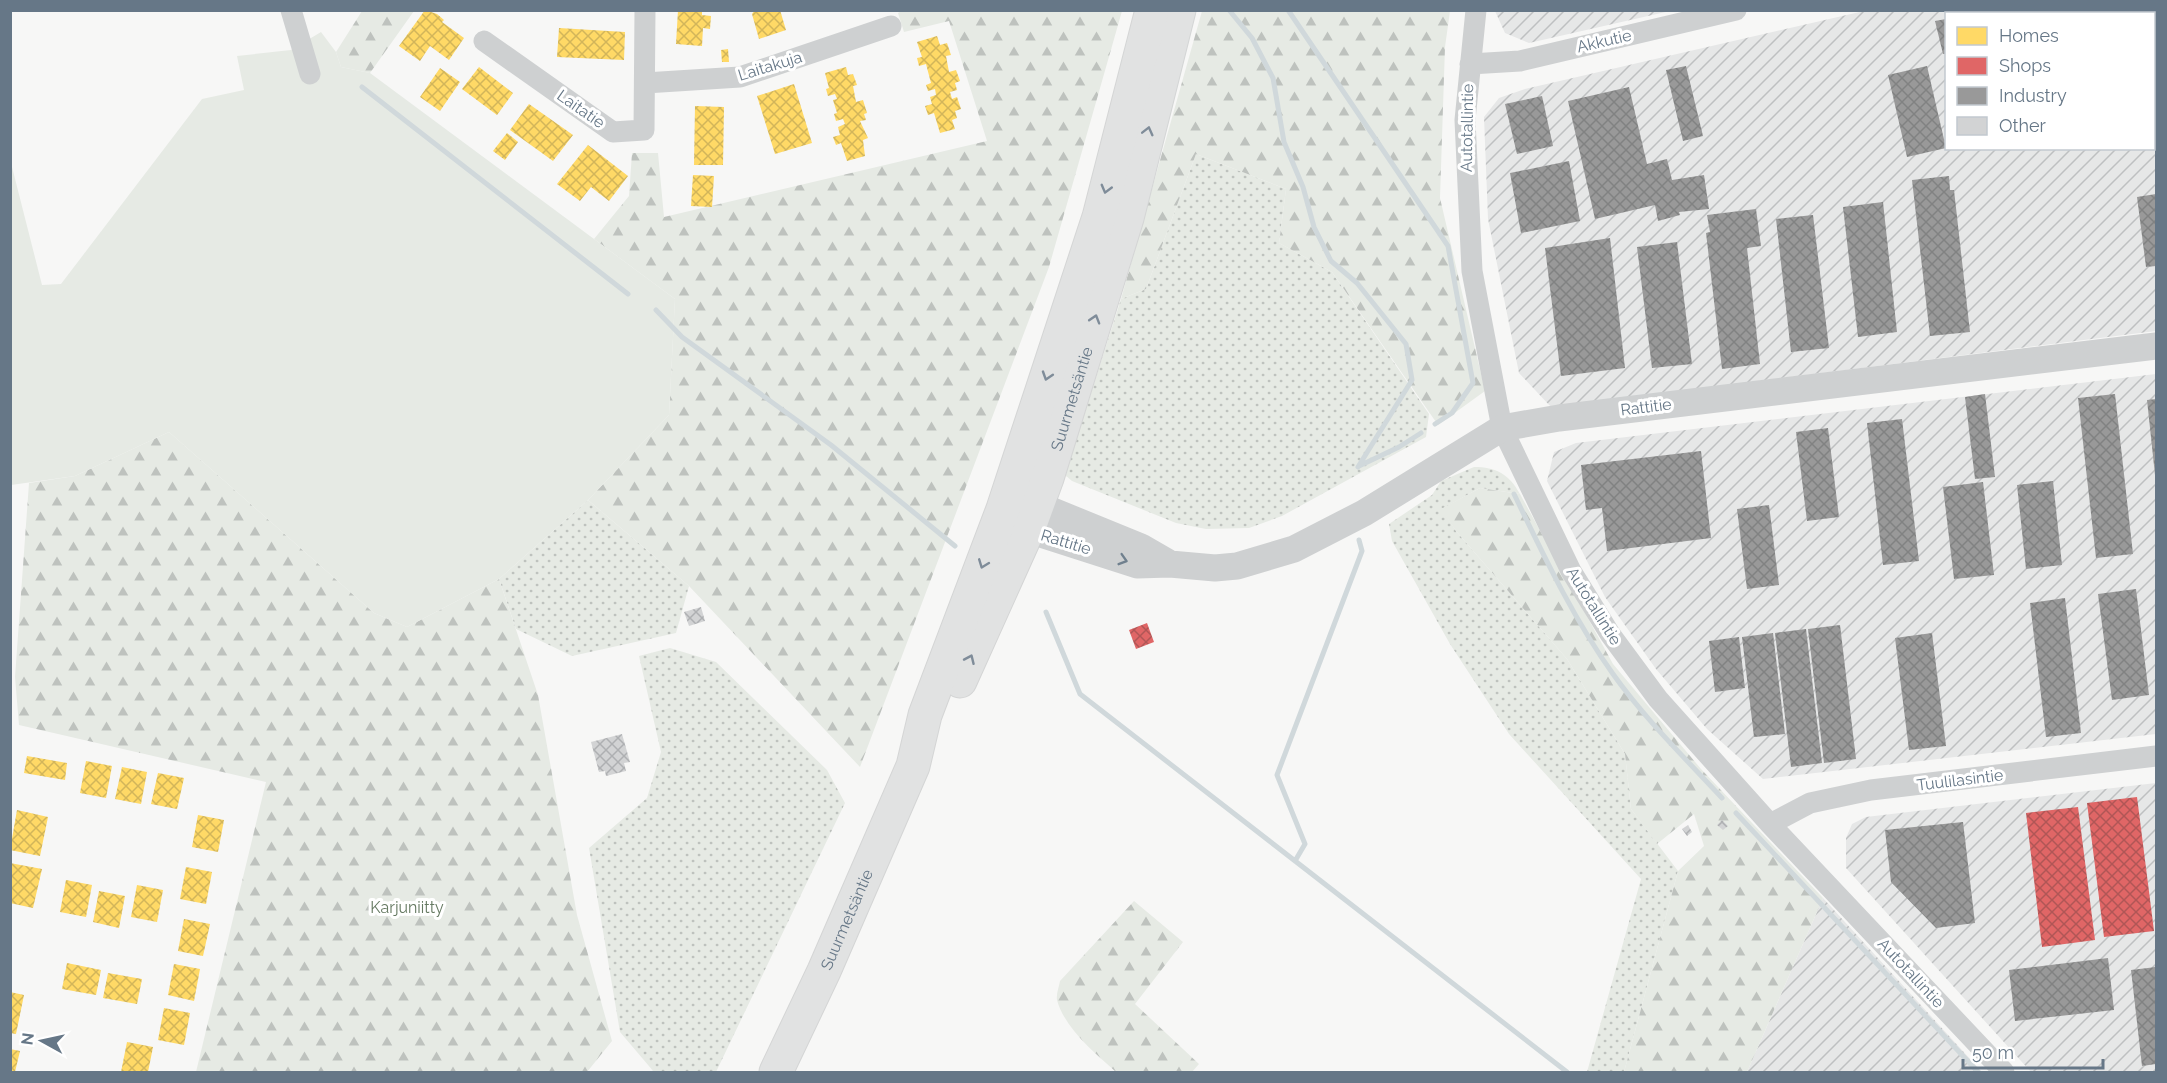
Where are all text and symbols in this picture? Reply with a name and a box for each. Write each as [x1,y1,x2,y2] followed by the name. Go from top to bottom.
[1945,12,2155,150] legend
[1575,25,1633,57] street label: Akkutie
[1999,25,2059,46] text: Homes
[736,47,804,85] street label: Laitakuja
[1999,55,2051,76] text: Shops
[1457,84,1477,172] street label: Autotallintie
[1999,85,2067,106] text: Industry
[554,86,608,132] street label: Laitatie
[1999,115,2047,136] text: Other
[1141,127,1154,137] one-way arrow
[1101,184,1114,194] one-way arrow
[1088,314,1100,325] one-way arrow
[1046,344,1096,453] street label: Suurmetsäntie
[1042,370,1055,381] one-way arrow
[1619,394,1673,420] street label: Rattitie
[1039,525,1093,559] street label: Rattitie
[1117,553,1128,566] one-way arrow
[977,558,990,569] one-way arrow
[1562,563,1626,649] street label: Autotallintie
[963,654,975,665] one-way arrow
[1916,765,2004,795] street label: Tuulilasintie
[816,866,877,973] street label: Suurmetsäntie
[370,898,444,917] park label: Karjuniitty
[1874,934,1948,1012] street label: Autotallintie
[12,1011,72,1071] north arrow
[17,1032,38,1046] text: N
[1963,1032,2102,1070] scale bar
[1972,1042,2014,1063] text: 50 m

